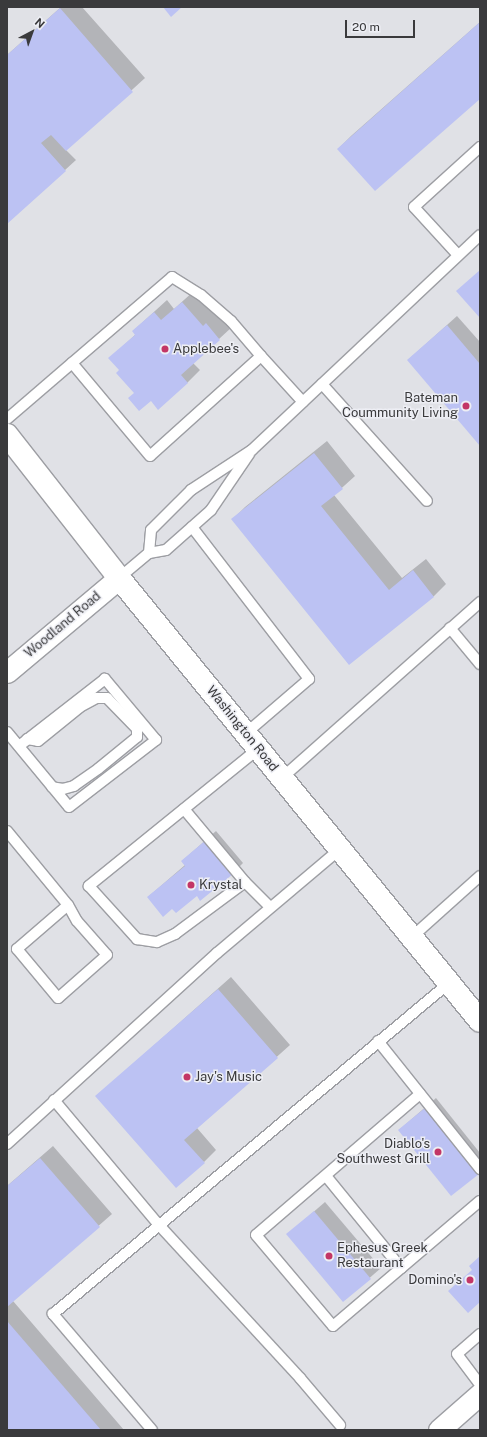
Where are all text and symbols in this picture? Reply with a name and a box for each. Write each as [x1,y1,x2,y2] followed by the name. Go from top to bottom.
[12,12,52,52] north arrow
[347,12,417,38] scale bar
[33,16,47,30] text: N
[352,20,380,34] text: 20 m
[173,341,239,357] place label: Applebee's
[160,344,170,354] marker: Applebee's
[342,391,458,422] place label: Bateman Coummunity Living
[461,401,471,411] marker: Bateman Coummunity Living
[22,589,104,661] street label: Woodland Road
[203,683,281,775] street label: Washington Road
[199,877,243,893] place label: Krystal
[186,880,196,890] marker: Krystal
[195,1069,262,1085] place label: Jay's Music
[182,1072,192,1082] marker: Jay's Music
[337,1137,430,1168] place label: Diablo's Southwest Grill
[433,1147,443,1157] marker: Diablo's Southwest Grill
[337,1241,428,1272] place label: Ephesus Greek Restaurant
[324,1251,334,1261] marker: Ephesus Greek Restaurant
[408,1272,462,1288] place label: Domino's
[465,1275,475,1285] marker: Domino's

